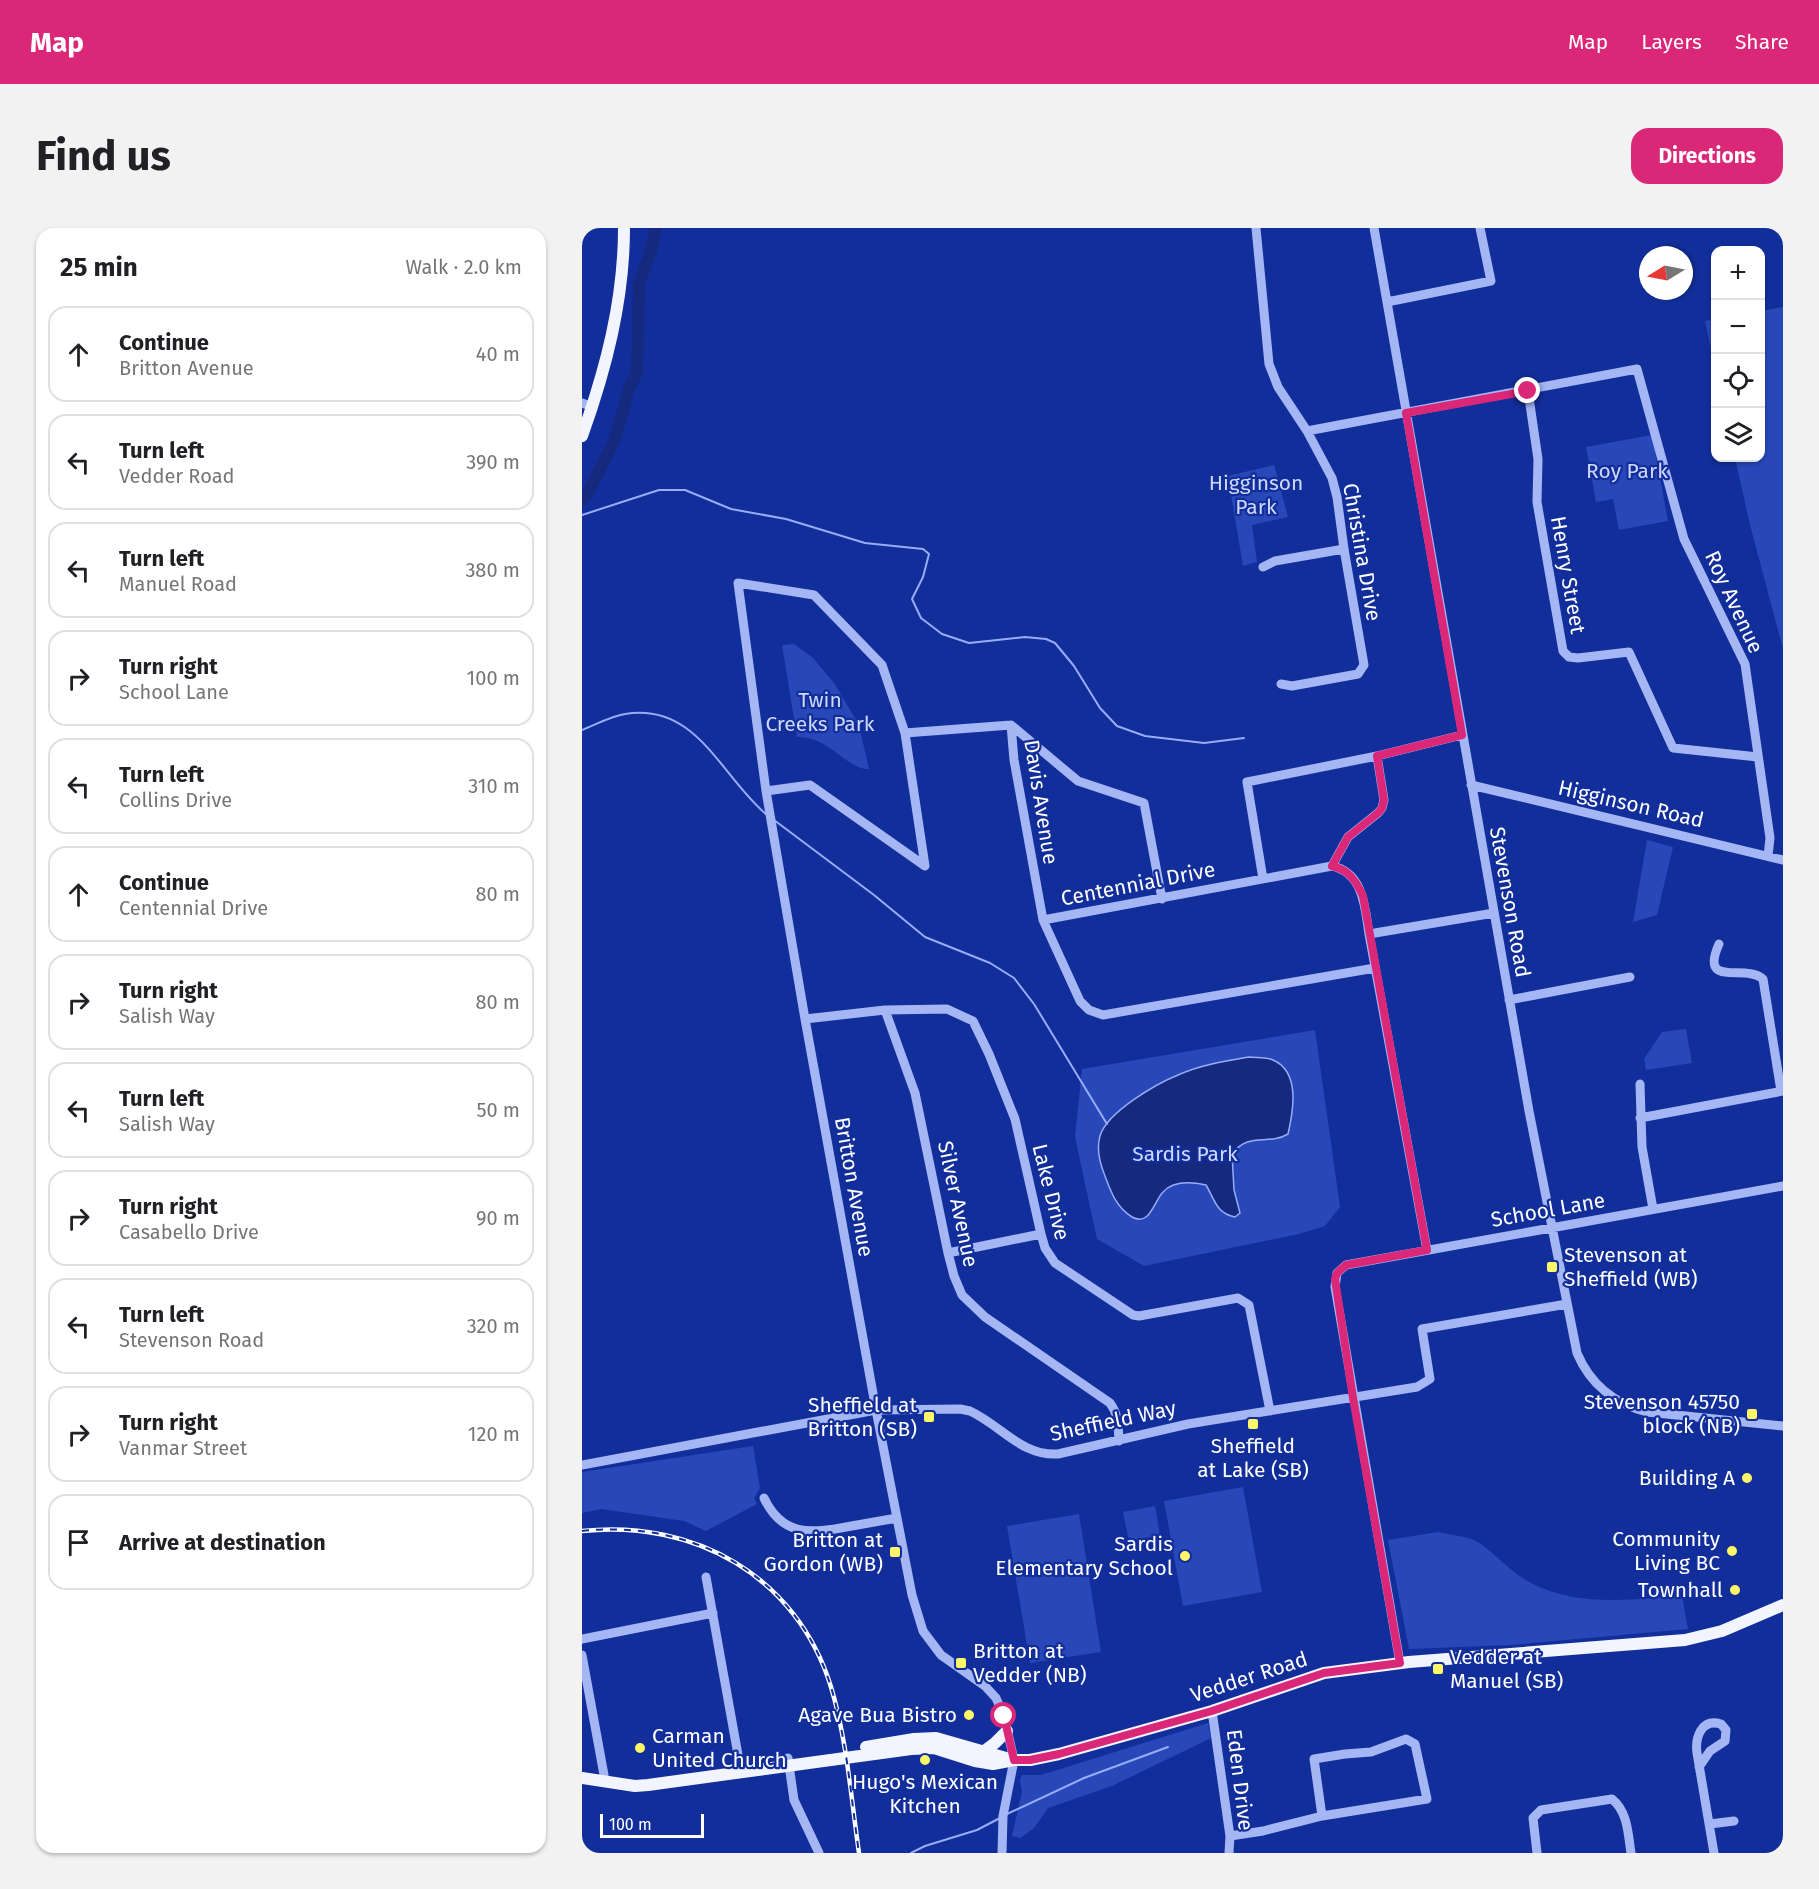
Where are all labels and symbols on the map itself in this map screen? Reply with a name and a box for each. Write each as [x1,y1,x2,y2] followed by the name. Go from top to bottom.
[1639,246,1693,300] north arrow
[1514,377,1540,403] route end
[1586,458,1668,484] park label: Roy Park
[1209,470,1303,520] park label: Higginson Park
[1337,481,1387,623] street label: Christina Drive
[1545,514,1591,636] street label: Henry Street
[1699,547,1769,657] street label: Roy Avenue
[765,687,875,737] park label: Twin Creeks Park
[1018,738,1064,866] street label: Davis Avenue
[1556,775,1706,833] street label: Higginson Road
[1484,825,1536,979] street label: Stevenson Road
[1059,856,1217,912] street label: Centennial Drive
[829,1115,879,1259] street label: Britton Avenue
[932,1139,984,1269] street label: Silver Avenue
[1026,1141,1076,1243] street label: Lake Drive
[1132,1141,1238,1167] park label: Sardis Park
[1489,1187,1607,1233] street label: School Lane
[1564,1242,1698,1292] place label: Stevenson at Sheffield (WB)
[1545,1260,1559,1274] marker: Stevenson at Sheffield (WB)
[1584,1389,1740,1439] place label: Stevenson 45750 block (NB)
[807,1392,917,1442] place label: Sheffield at Britton (SB)
[1048,1395,1179,1447] street label: Sheffield Way
[1745,1407,1759,1421] marker: Stevenson 45750 block (NB)
[922,1410,936,1424] marker: Sheffield at Britton (SB)
[1246,1417,1260,1431] marker: Sheffield at Lake (SB)
[1197,1433,1309,1483] place label: Sheffield at Lake (SB)
[1639,1465,1735,1491] place label: Building A
[1740,1471,1754,1485] marker: Building A
[1612,1526,1721,1576] place label: Community Living BC
[764,1527,883,1577] place label: Britton at Gordon (WB)
[995,1531,1173,1581] place label: Sardis Elementary School
[1725,1544,1739,1558] marker: Community Living BC
[888,1545,902,1559] marker: Britton at Gordon (WB)
[1178,1549,1192,1563] marker: Sardis Elementary School
[1638,1577,1723,1603] place label: Townhall
[1728,1583,1742,1597] marker: Townhall
[973,1638,1087,1688] place label: Britton at Vedder (NB)
[1450,1644,1563,1694] place label: Vedder at Manuel (SB)
[1187,1646,1311,1708] street label: Vedder Road
[954,1656,968,1670] marker: Britton at Vedder (NB)
[1431,1662,1445,1676] marker: Vedder at Manuel (SB)
[798,1702,957,1728] place label: Agave Bua Bistro
[990,1702,1016,1728] route start
[962,1708,976,1722] marker: Agave Bua Bistro
[652,1723,787,1773] place label: Carman United Church
[1221,1728,1259,1832] street label: Eden Drive
[633,1741,647,1755] marker: Carman United Church
[918,1753,932,1767] marker: Hugo's Mexican Kitchen
[852,1769,998,1819] place label: Hugo's Mexican Kitchen
[600,1811,704,1838] scale bar

